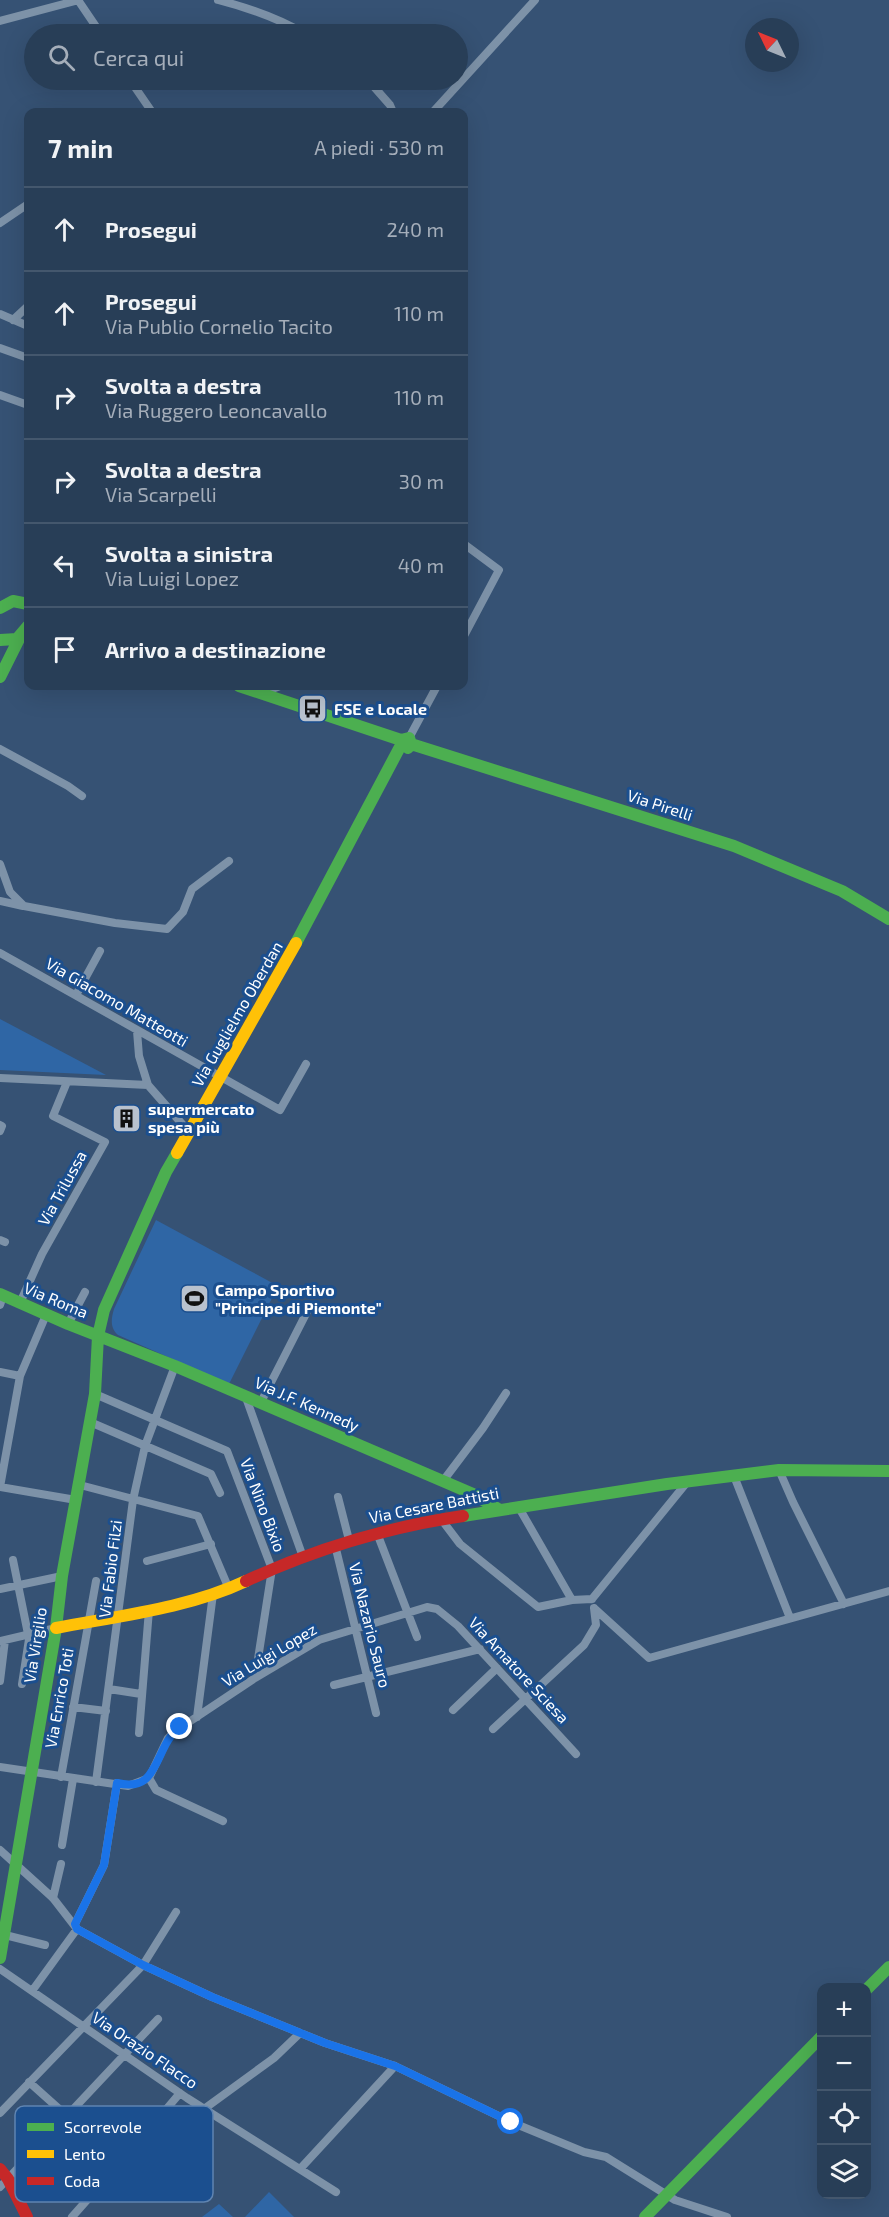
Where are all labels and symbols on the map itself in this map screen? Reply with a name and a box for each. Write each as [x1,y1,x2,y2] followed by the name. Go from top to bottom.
[745,18,799,72] north arrow
[297,693,329,725] bus stop icon: FSE e Locale
[334,699,427,718] place label: FSE e Locale
[625,785,695,824] street label: Via Pirelli
[187,938,286,1090] street label: Via Guglielmo Oberdan
[43,953,192,1050] street label: Via Giacomo Matteotti
[148,1099,255,1136] place label: supermercato spesa più
[111,1102,143,1134] building icon: supermercato spesa più
[33,1147,90,1229] street label: Via Trilussa
[21,1278,91,1322] street label: Via Roma
[215,1280,382,1317] place label: Campo Sportivo "Principe di Piemonte"
[178,1283,210,1315] sports icon: Campo Sportivo "Principe di Piemonte"
[252,1372,363,1435] street label: Via J.F. Kennedy
[237,1455,290,1554] street label: Via Nino Bixio
[367,1483,501,1526] street label: Via Cesare Battisti
[94,1519,125,1619] street label: Via Fabio Filzi
[346,1560,395,1689] street label: Via Nazario Sauro
[19,1606,50,1684] street label: Via Virgilio
[465,1613,573,1727] street label: Via Amatore Sciesa
[218,1619,320,1690] street label: Via Luigi Lopez
[40,1646,77,1749] street label: Via Enrico Toti
[166,1713,192,1739] route end
[89,2007,202,2092] street label: Via Orazio Flacco
[15,2106,213,2202] legend
[497,2108,523,2134] route start
[64,2117,142,2136] text: Scorrevole
[64,2144,105,2163] text: Lento
[64,2171,100,2190] text: Coda

